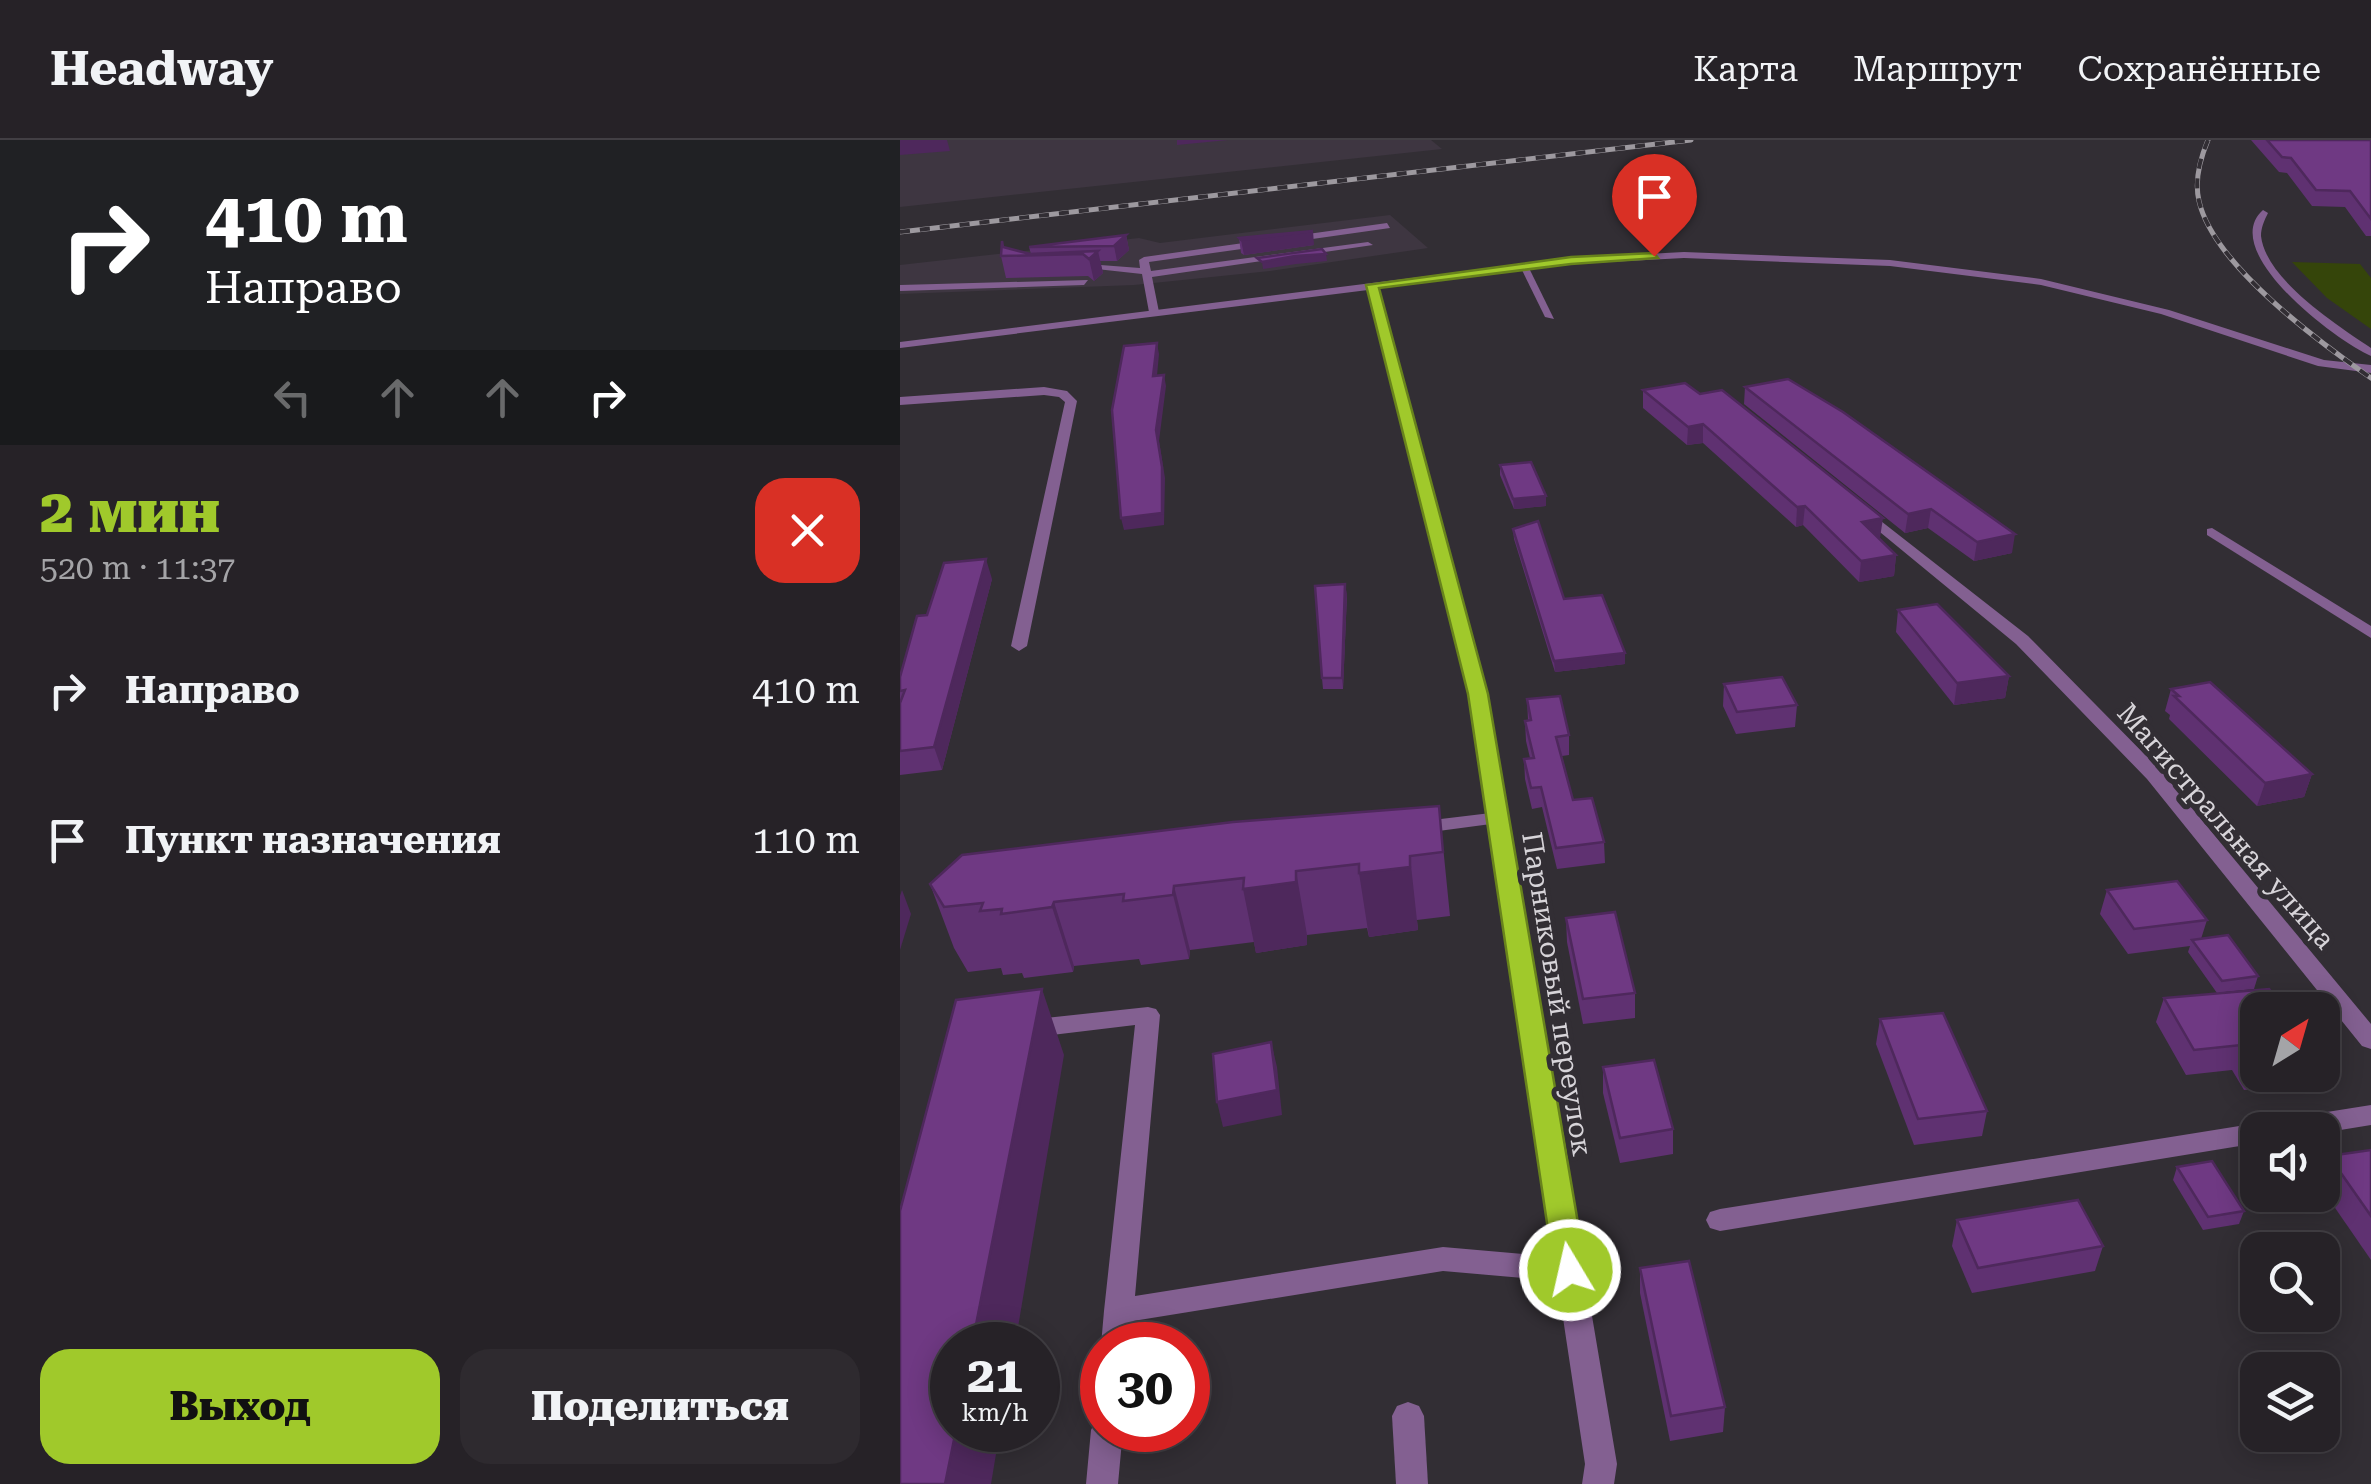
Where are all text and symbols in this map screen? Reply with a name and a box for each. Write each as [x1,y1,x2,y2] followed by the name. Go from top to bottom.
[50,41,274,97] text: Headway
[1693,49,1798,90] text: Карта
[1853,49,2022,90] text: Маршрут
[2077,49,2321,90] text: Сохранённые
[1612,154,1697,257] pin
[1627,169,1682,224] icon: arrive
[205,177,408,259] text: 410 m
[40,180,170,310] icon: right
[205,261,402,314] text: Направо
[265,370,320,425] icon: left
[370,370,425,425] icon: ahead
[475,370,530,425] icon: ahead
[580,370,635,425] icon: right
[40,476,220,547] text: 2 мин
[755,478,860,583] button: close
[40,549,235,587] text: 520 m · 11:37
[40,663,95,718] icon: right
[125,668,300,712] text: Направо
[752,668,860,712] text: 410 m
[2110,697,2342,955] street label: Магистральная улица
[40,813,95,868] icon: arrive
[125,818,501,862] text: Пункт назначения
[752,818,860,862] text: 110 m
[1515,830,1599,1159] street label: Парниковый переулок
[2240,992,2340,1092] north arrow
[2240,992,2340,1452] map controls
[2240,1112,2340,1212] button: sound
[1518,1218,1622,1322] position arrow
[2240,1232,2340,1332] button: search
[1080,1322,1210,1452] speed limit sign: 30
[967,1346,1023,1404] text: 21
[40,1349,440,1464] button: Выход
[460,1349,860,1464] button: Поделиться
[2240,1352,2340,1452] button: layers
[962,1398,1028,1427] text: km/h

